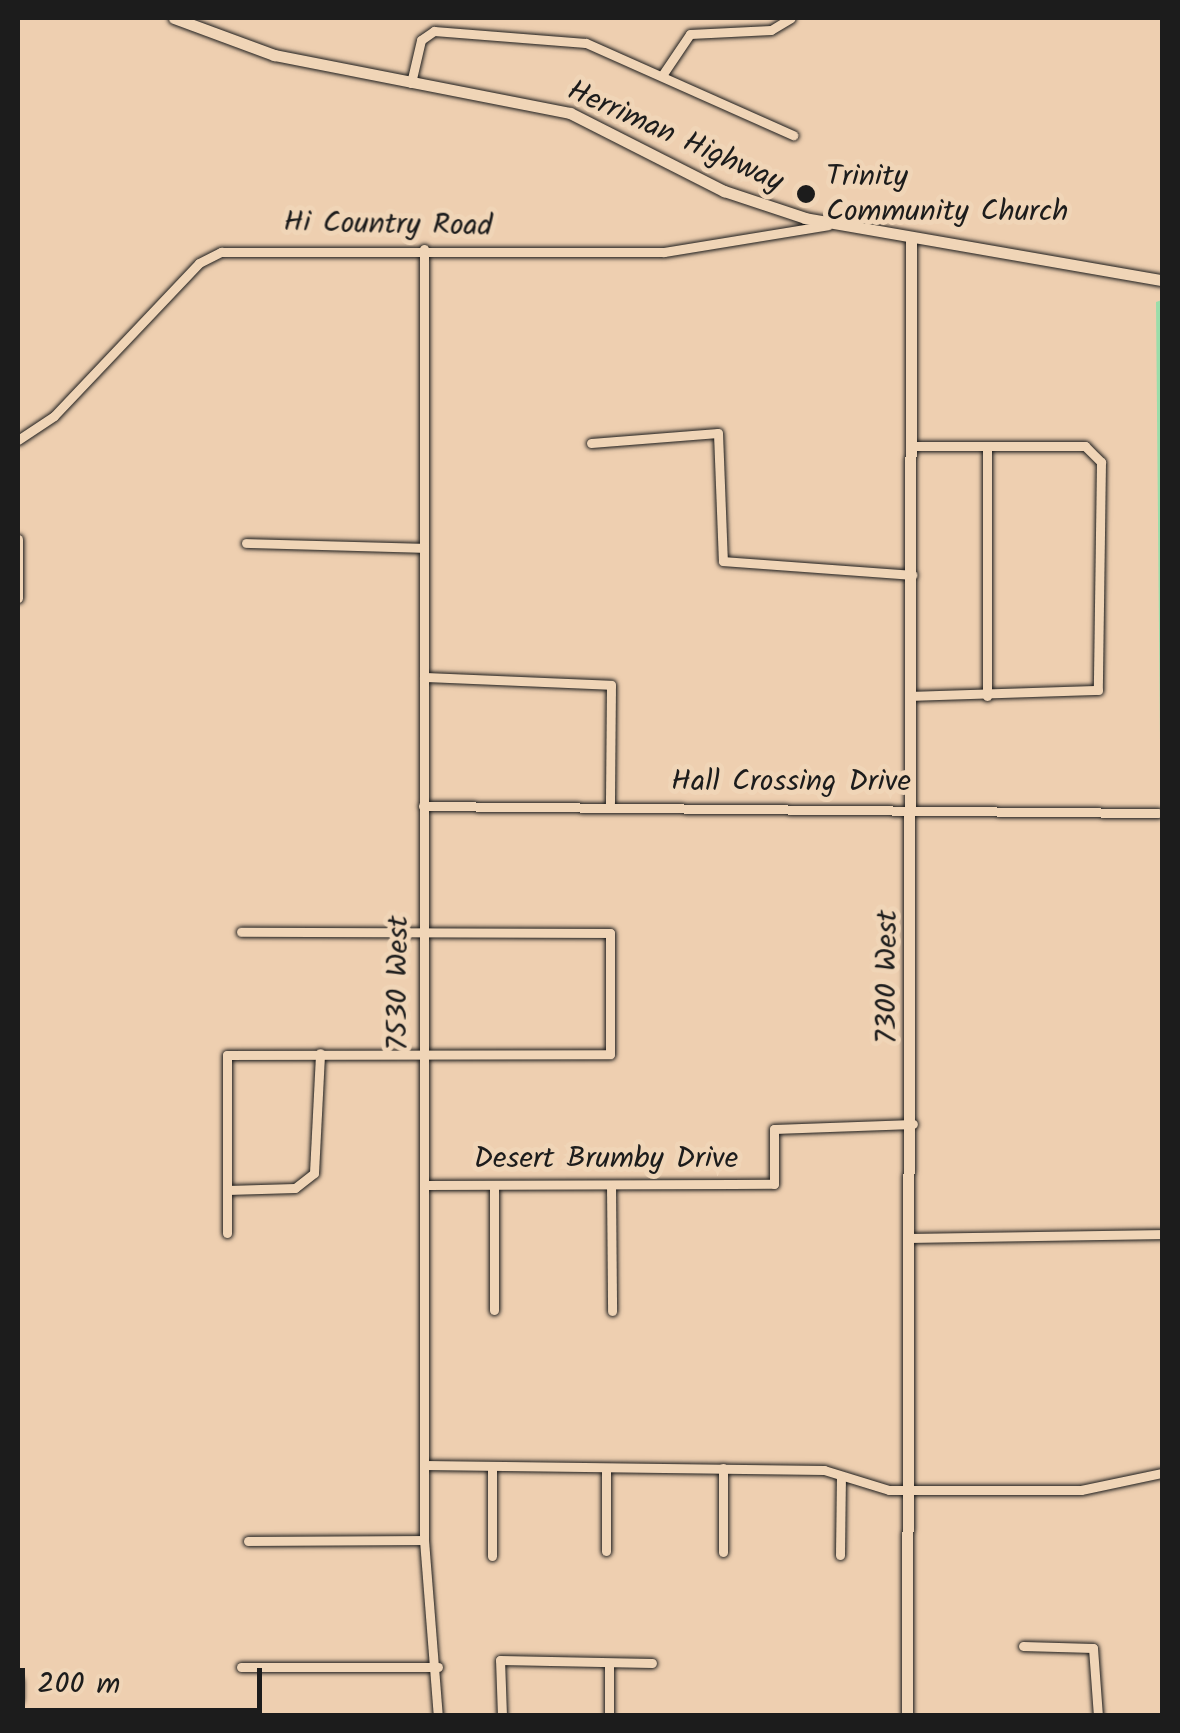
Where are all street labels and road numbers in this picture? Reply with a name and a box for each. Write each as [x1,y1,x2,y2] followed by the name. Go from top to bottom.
[561,73,789,201] street label: Herriman Highway
[283,205,493,245] street label: Hi Country Road
[671,764,911,800] street label: Hall Crossing Drive
[870,910,906,1044] street label: 7300 West
[381,915,417,1051] street label: 7530 West
[474,1141,738,1177] street label: Desert Brumby Drive

